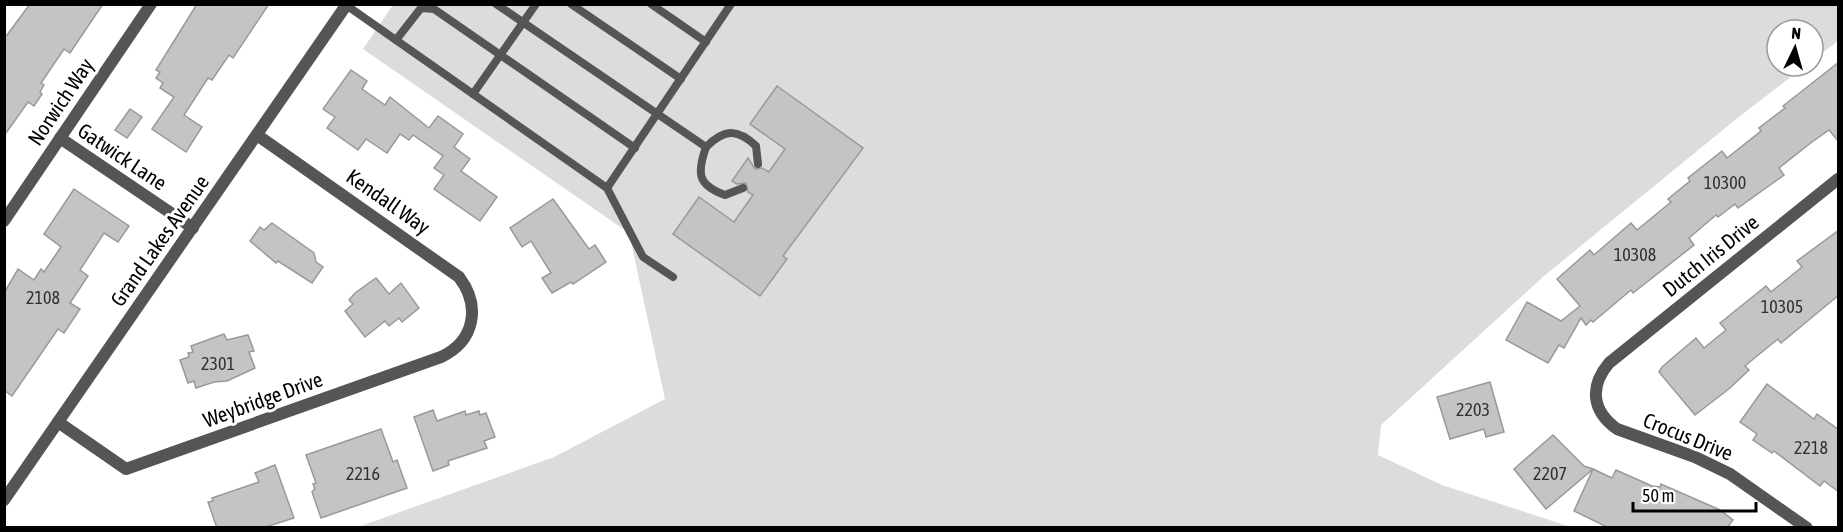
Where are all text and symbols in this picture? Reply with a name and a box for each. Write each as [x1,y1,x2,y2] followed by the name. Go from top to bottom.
[1765,18,1825,78] north arrow
[1791,24,1802,42] text: N
[22,53,98,149] street label: Norwich Way
[74,118,171,195] street label: Gatwick Lane
[342,164,435,239] street label: Kendall Way
[105,170,213,311] street label: Grand Lakes Avenue
[1704,172,1746,193] house number: 10300
[1658,209,1763,301] street label: Dutch Iris Drive
[1614,244,1656,265] house number: 10308
[26,287,60,308] house number: 2108
[1761,296,1803,317] house number: 10305
[201,353,235,374] house number: 2301
[200,366,326,432] street label: Weybridge Drive
[1456,399,1490,420] house number: 2203
[1640,407,1737,465] street label: Crocus Drive
[1794,437,1828,458] house number: 2218
[346,463,380,484] house number: 2216
[1533,463,1567,484] house number: 2207
[1633,475,1756,513] scale bar
[1642,485,1674,506] text: 50 m

